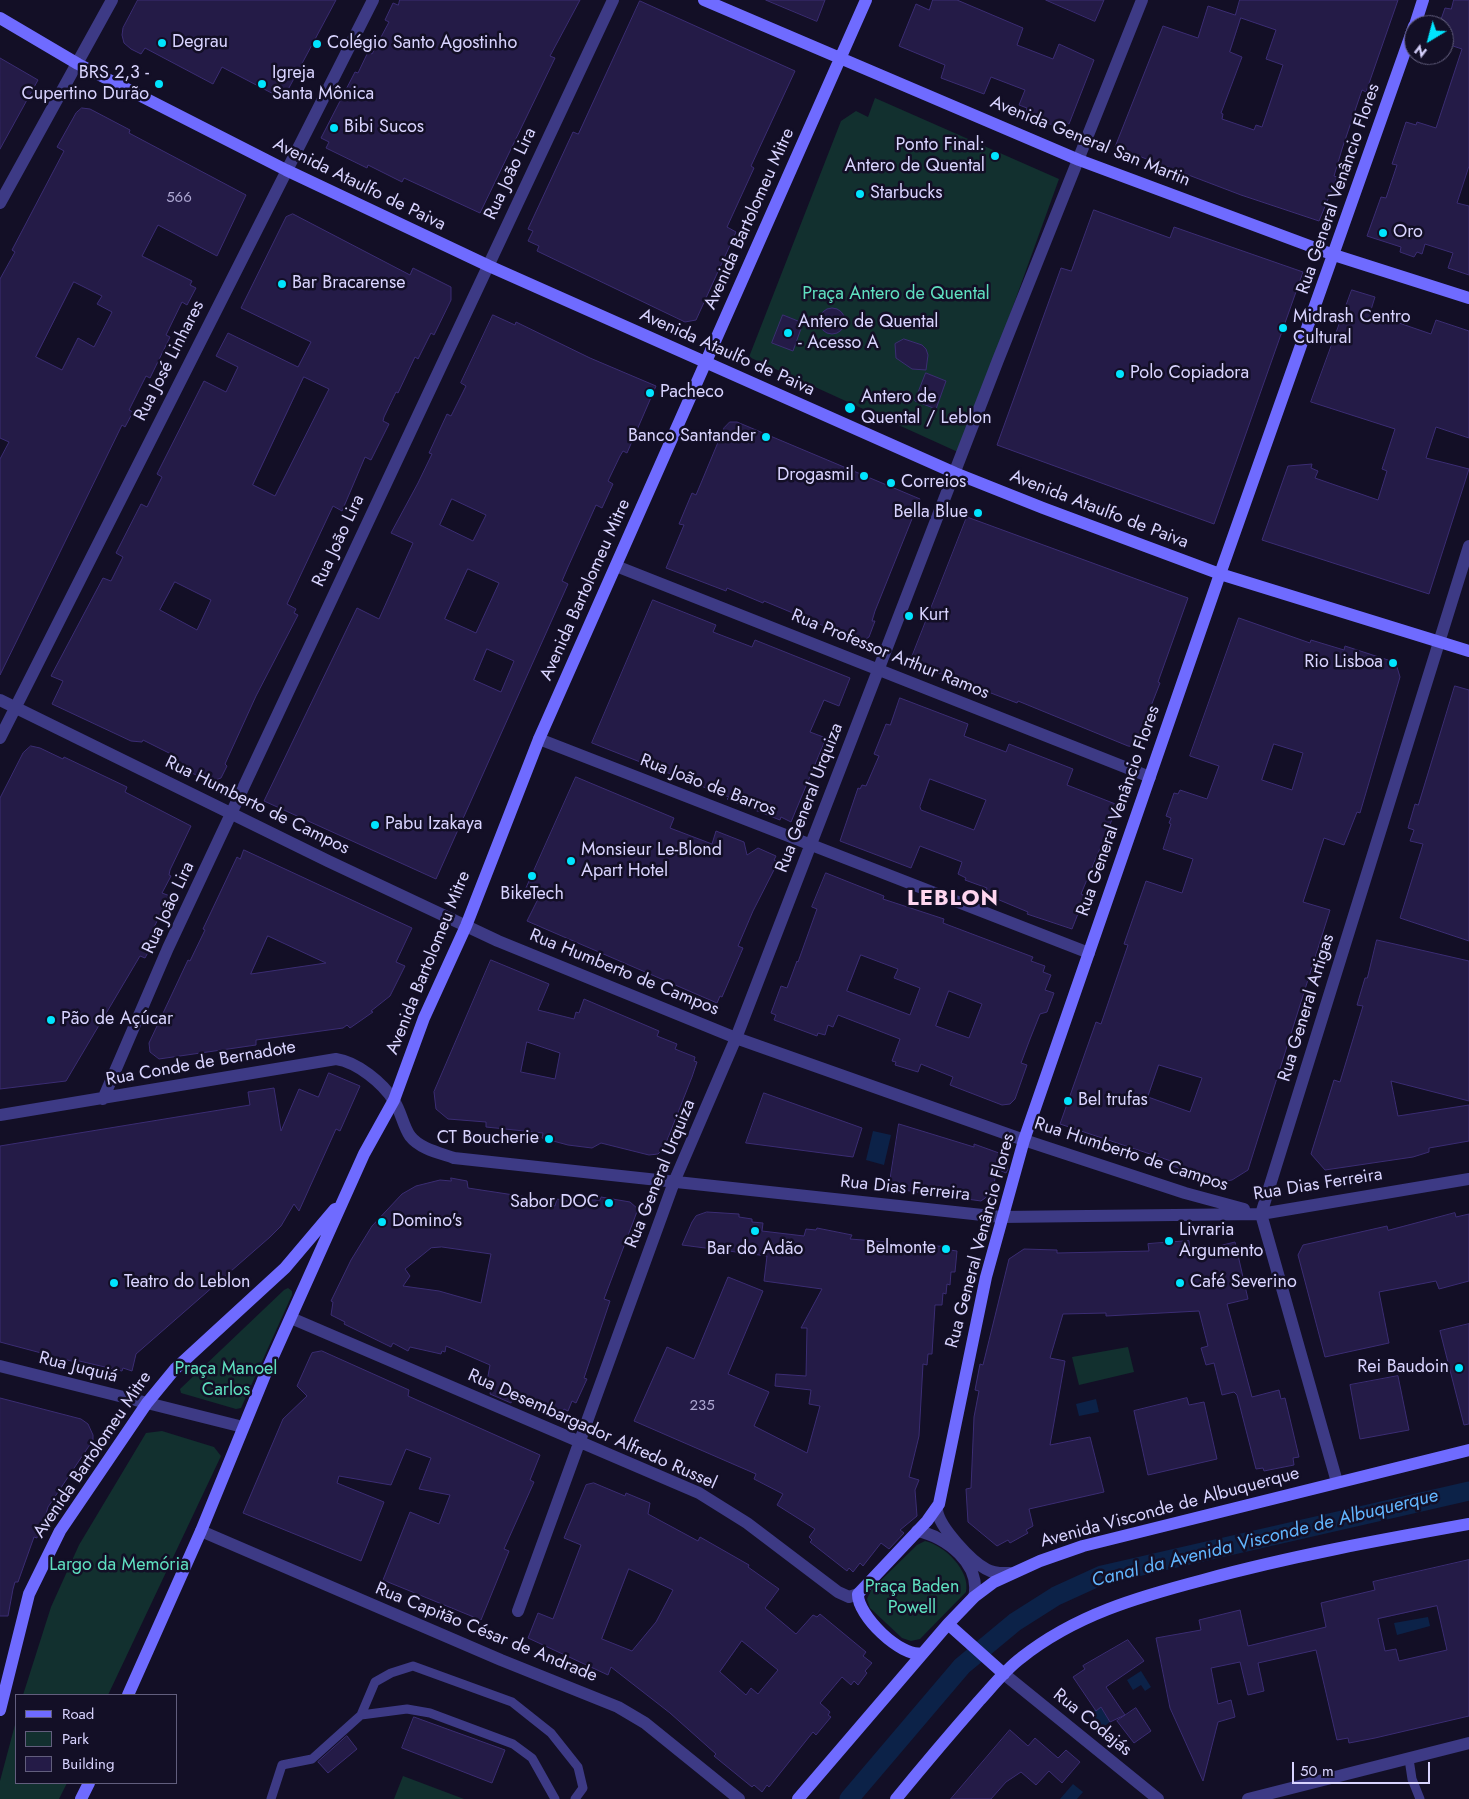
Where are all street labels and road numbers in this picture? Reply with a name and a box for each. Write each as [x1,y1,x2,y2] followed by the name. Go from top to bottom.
[1293,81,1385,297] street label: Rua General Venâncio Flores
[987,92,1193,192] street label: Avenida General San Martin
[480,124,542,224] street label: Rua João Lira
[700,125,800,313] street label: Avenida Bartolomeu Mitre
[269,134,449,236] street label: Avenida Ataulfo de Paiva
[130,297,210,425] street label: Rua José Linhares
[636,305,818,401] street label: Avenida Ataulfo de Paiva
[1007,466,1191,554] street label: Avenida Ataulfo de Paiva
[308,491,370,591] street label: Rua João Lira
[536,496,636,684] street label: Avenida Bartolomeu Mitre
[788,605,992,705] street label: Rua Professor Arthur Ramos
[1073,703,1165,919] street label: Rua General Venâncio Flores
[772,720,848,876] street label: Rua General Urquiza
[637,750,779,822] street label: Rua João de Barros
[161,752,353,860] street label: Rua Humberto de Campos
[138,858,200,958] street label: Rua João Lira
[382,868,476,1058] street label: Avenida Bartolomeu Mitre
[526,925,722,1021] street label: Rua Humberto de Campos
[1274,932,1340,1084] street label: Rua General Artigas
[104,1037,298,1091] street label: Rua Conde de Bernadote
[621,1097,701,1251] street label: Rua General Urquiza
[1031,1113,1231,1197] street label: Rua Humberto de Campos
[942,1131,1020,1351] street label: Rua General Venâncio Flores
[1252,1164,1384,1206] street label: Rua Dias Ferreira
[839,1171,971,1207] street label: Rua Dias Ferreira
[36,1348,120,1388] street label: Rua Juquiá
[464,1365,720,1495] street label: Rua Desembargador Alfredo Russel
[29,1368,157,1542] street label: Avenida Bartolomeu Mitre
[1038,1463,1302,1553] street label: Avenida Visconde de Albuquerque
[372,1578,600,1688] street label: Rua Capitão César de Andrade
[1048,1685,1136,1761] street label: Rua Codajás

